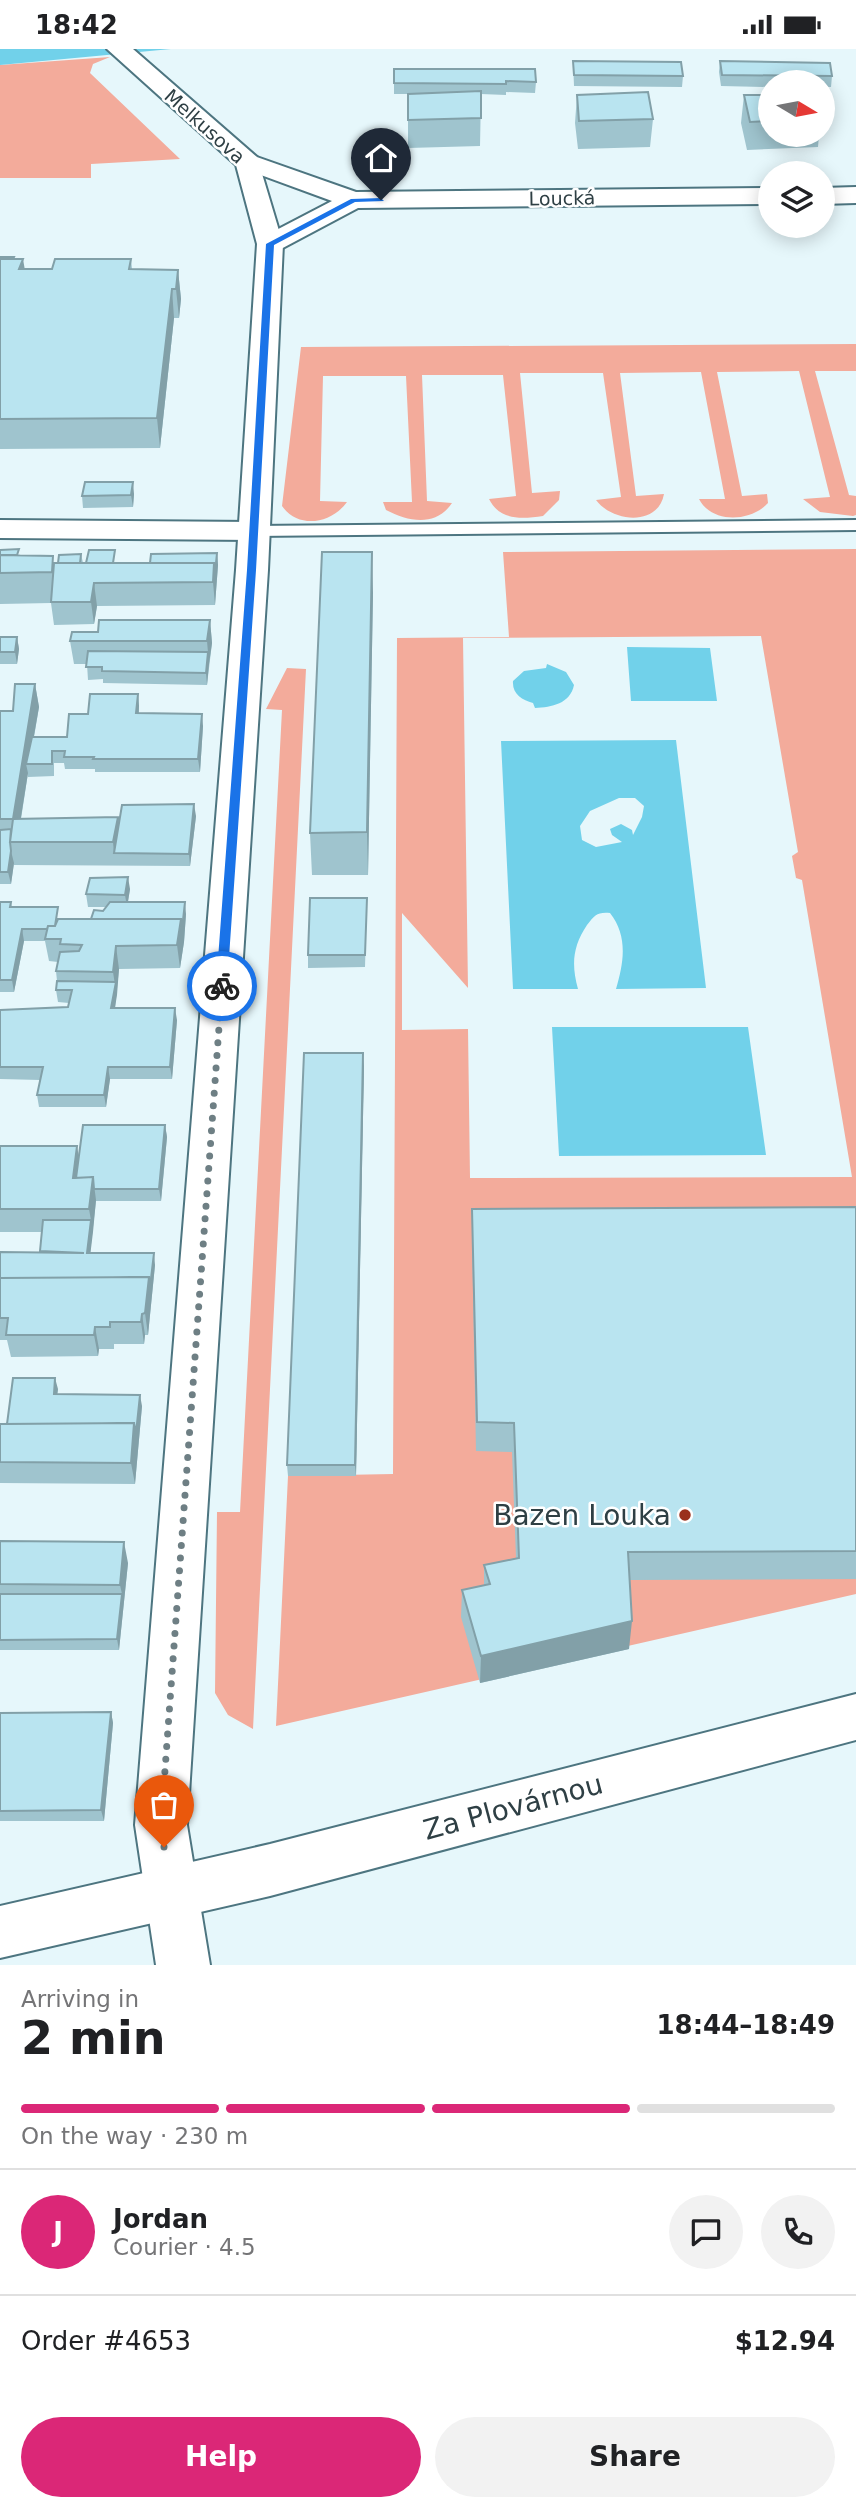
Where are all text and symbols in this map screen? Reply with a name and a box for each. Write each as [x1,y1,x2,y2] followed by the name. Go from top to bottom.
[35,10,118,40] text: 18:42
[758,70,835,147] north arrow
[758,70,835,238] map controls
[160,84,250,168] street label: Melkusova
[351,128,411,200] pin
[362,139,400,177] icon: home
[758,161,835,238] button: layers
[528,186,596,210] street label: Loucká
[187,951,257,1021] courier
[203,967,241,1005] icon: bike
[493,1499,671,1532] place label: Bazen Louka
[677,1507,693,1523] marker: Bazen Louka
[420,1767,606,1847] street label: Za Plovárnou
[134,1775,194,1847] pin
[145,1786,183,1824] icon: bag
[21,1986,139,2012] text: Arriving in
[656,2010,835,2040] text: 18:44–18:49
[21,2011,165,2065] text: 2 min
[21,2123,248,2149] text: On the way · 230 m
[669,2195,743,2269] button: chat
[761,2195,835,2269] button: phone
[113,2204,208,2234] text: Jordan
[53,2217,63,2247] text: J
[113,2234,256,2260] text: Courier · 4.5
[21,2326,191,2356] text: Order #4653
[735,2326,835,2356] text: $12.94
[21,2417,421,2497] button: Help
[435,2417,835,2497] button: Share

